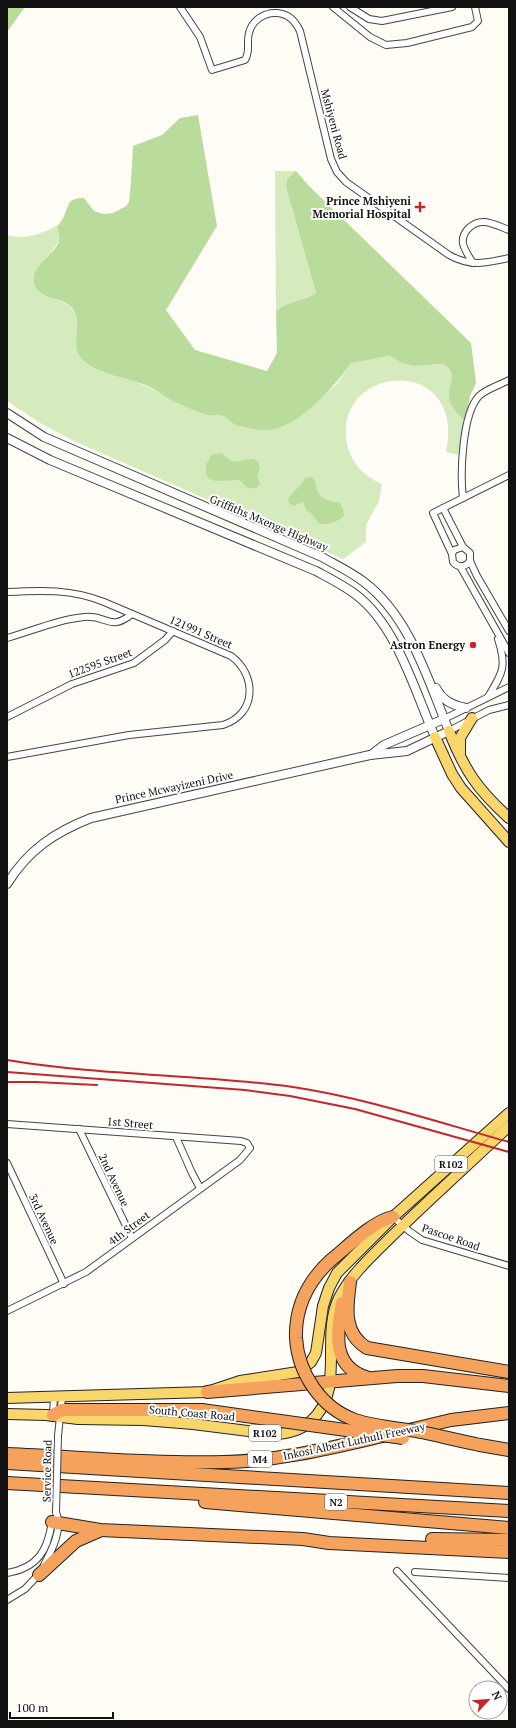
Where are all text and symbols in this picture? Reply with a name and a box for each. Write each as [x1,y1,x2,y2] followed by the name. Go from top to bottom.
[318,87,350,161] street label: Mshiyeni Road
[313,194,411,221] place label: Prince Mshiyeni Memorial Hospital
[414,201,426,213] marker: Prince Mshiyeni Memorial Hospital
[208,492,331,554] street label: Griffiths Mxenge Highway
[167,612,235,652] street label: 121991 Street
[390,638,465,652] place label: Astron Energy
[468,640,478,650] marker: Astron Energy
[66,645,134,681] street label: 122595 Street
[114,768,235,806] street label: Prince Mcwayizeni Drive
[106,1114,154,1132] street label: 1st Street
[96,1151,133,1209] street label: 2nd Avenue
[435,1156,467,1172] road number: R102
[26,1191,62,1247] street label: 3rd Avenue
[105,1208,153,1248] street label: 4th Street
[420,1221,482,1253] street label: Pascoe Road
[149,1402,235,1424] street label: South Coast Road
[282,1419,427,1463] street label: Inkosi Albert Luthuli Freeway
[249,1425,281,1441] road number: R102
[39,1440,55,1502] street label: Service Road
[248,1451,272,1467] road number: M4
[325,1494,347,1510] road number: N2
[468,1680,508,1720] north arrow
[489,1689,505,1703] text: N
[10,1694,113,1720] scale bar
[16,1700,49,1715] text: 100 m

